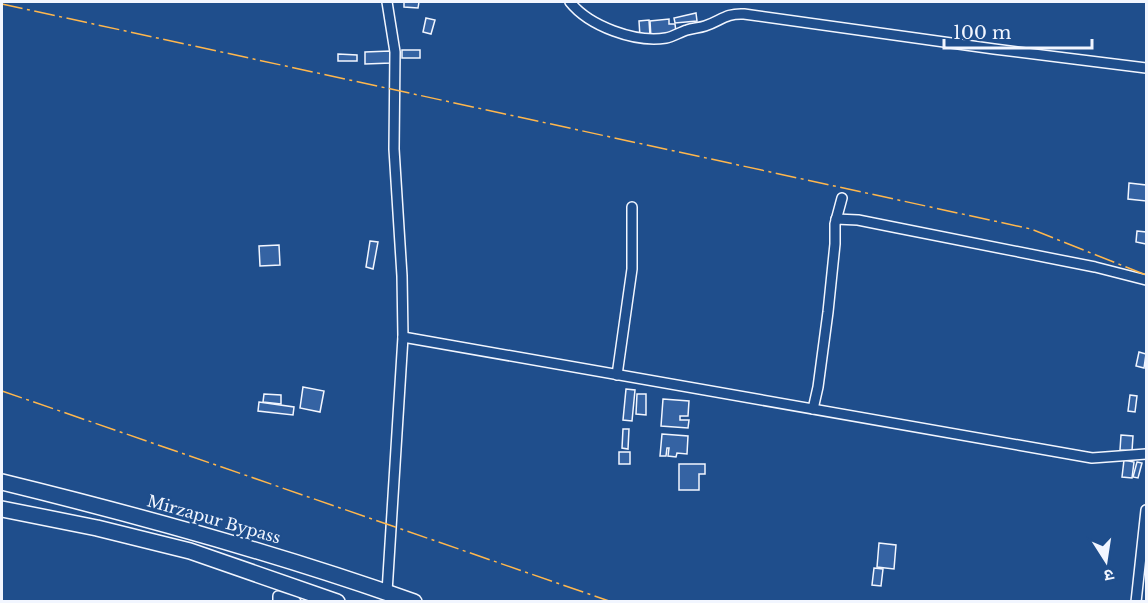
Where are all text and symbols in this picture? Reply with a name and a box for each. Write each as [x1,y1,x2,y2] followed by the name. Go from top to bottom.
[944,12,1092,50] scale bar
[953,22,1011,44] text: 100 m
[145,490,283,548] street label: Mirzapur Bypass
[1076,531,1136,591] north arrow
[1102,565,1116,587] text: उ

